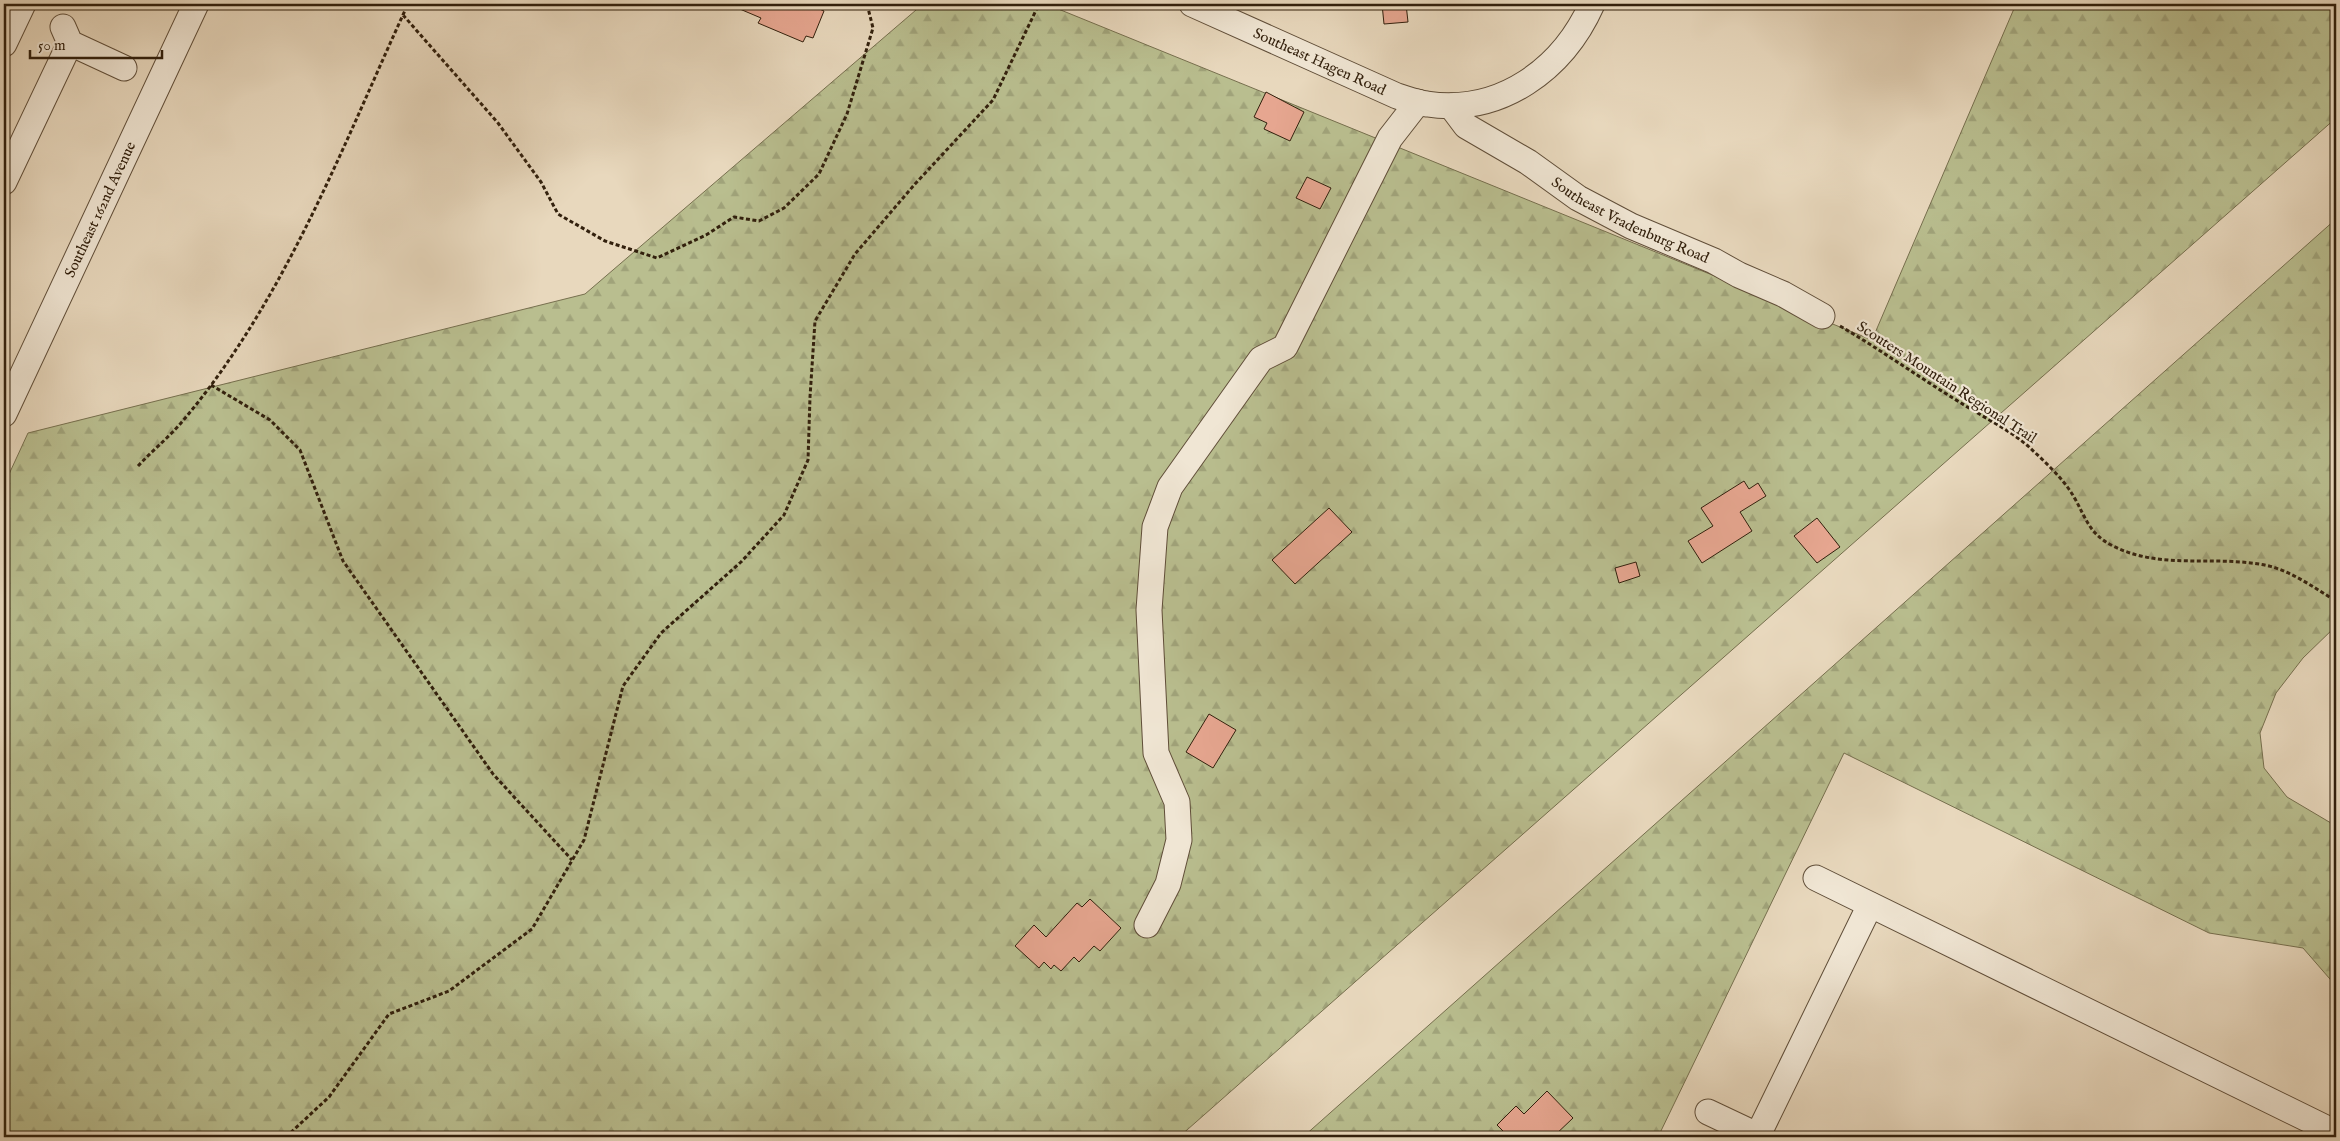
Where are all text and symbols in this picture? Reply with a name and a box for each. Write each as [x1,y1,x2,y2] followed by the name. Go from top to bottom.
[1250,24,1390,100] street label: Southeast Hagen Road
[30,28,162,60] scale bar
[38,36,66,55] text: 50 m
[60,138,140,281] street label: Southeast 162nd Avenue
[1547,173,1713,268] street label: Southeast Vradenburg Road
[1853,317,2041,448] street label: Scouters Mountain Regional Trail

